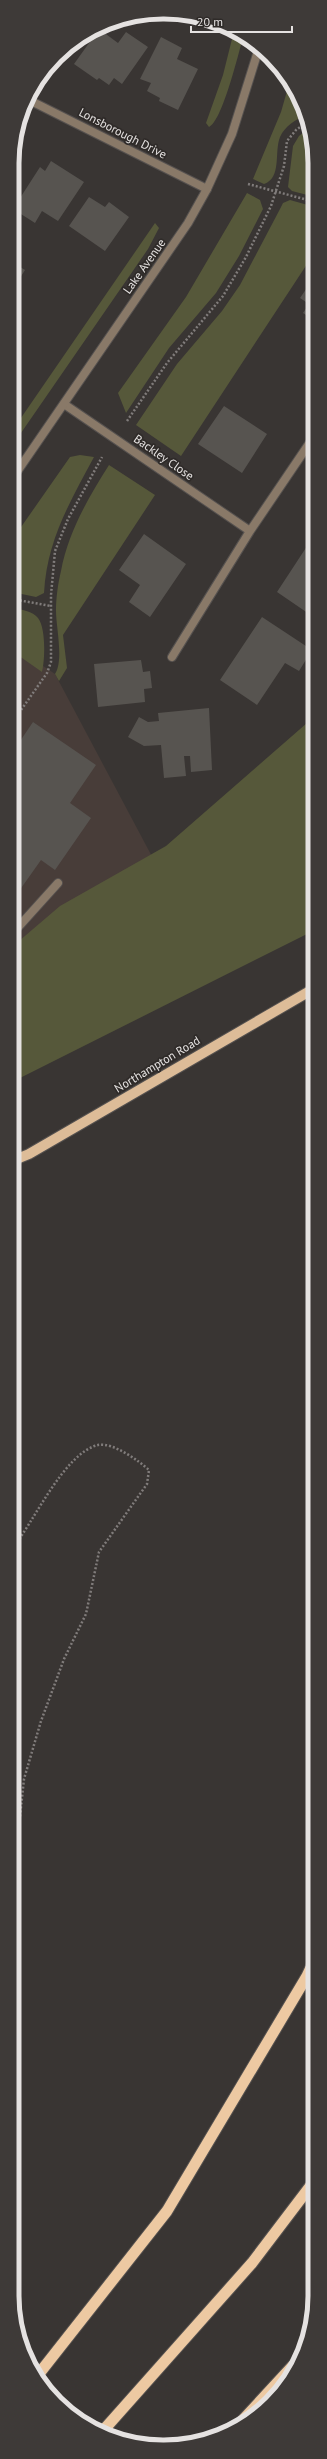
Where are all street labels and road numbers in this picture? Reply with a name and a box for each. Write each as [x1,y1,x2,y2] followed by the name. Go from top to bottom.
[77,104,169,162] street label: Lonsborough Drive
[120,236,168,296] street label: Lake Avenue
[131,431,197,483] street label: Backley Close
[111,1033,203,1095] street label: Northampton Road

